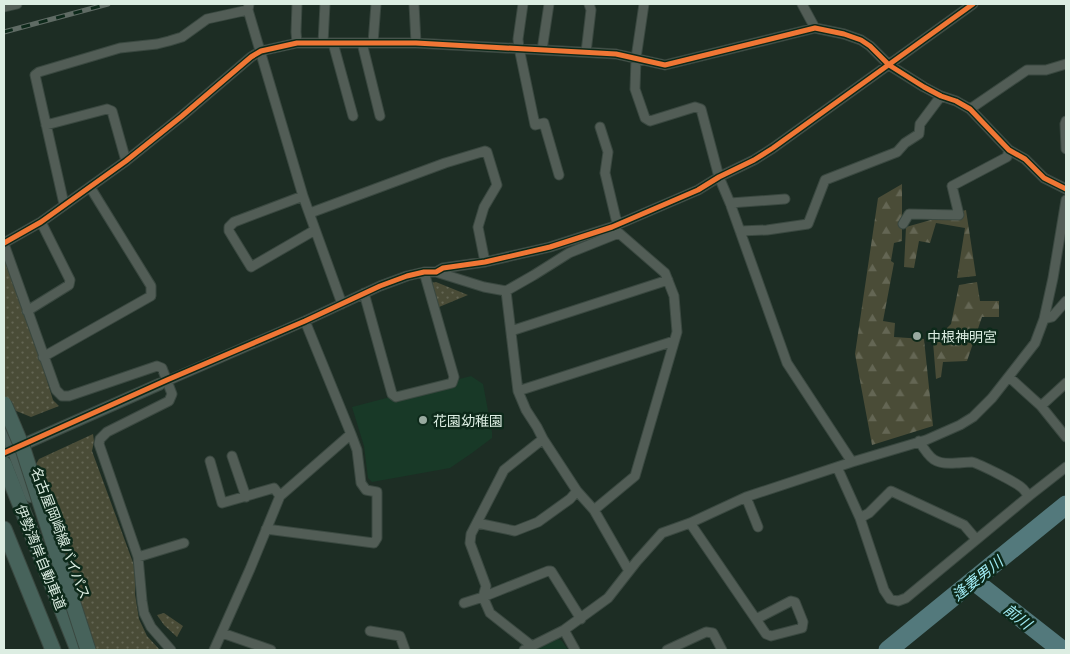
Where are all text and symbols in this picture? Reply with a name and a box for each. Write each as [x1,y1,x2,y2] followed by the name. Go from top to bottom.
[927,327,997,346] place label: 中根神明宮
[911,330,923,342] marker: 中根神明宮
[433,411,503,430] place label: 花園幼稚園
[417,414,429,426] marker: 花園幼稚園
[27,464,95,602] street label: 名古屋岡崎線バイパス
[11,502,71,612] street label: 伊勢湾岸自動車道
[947,550,1008,605] water label: 逢妻男川
[1000,599,1038,634] water label: 前川

